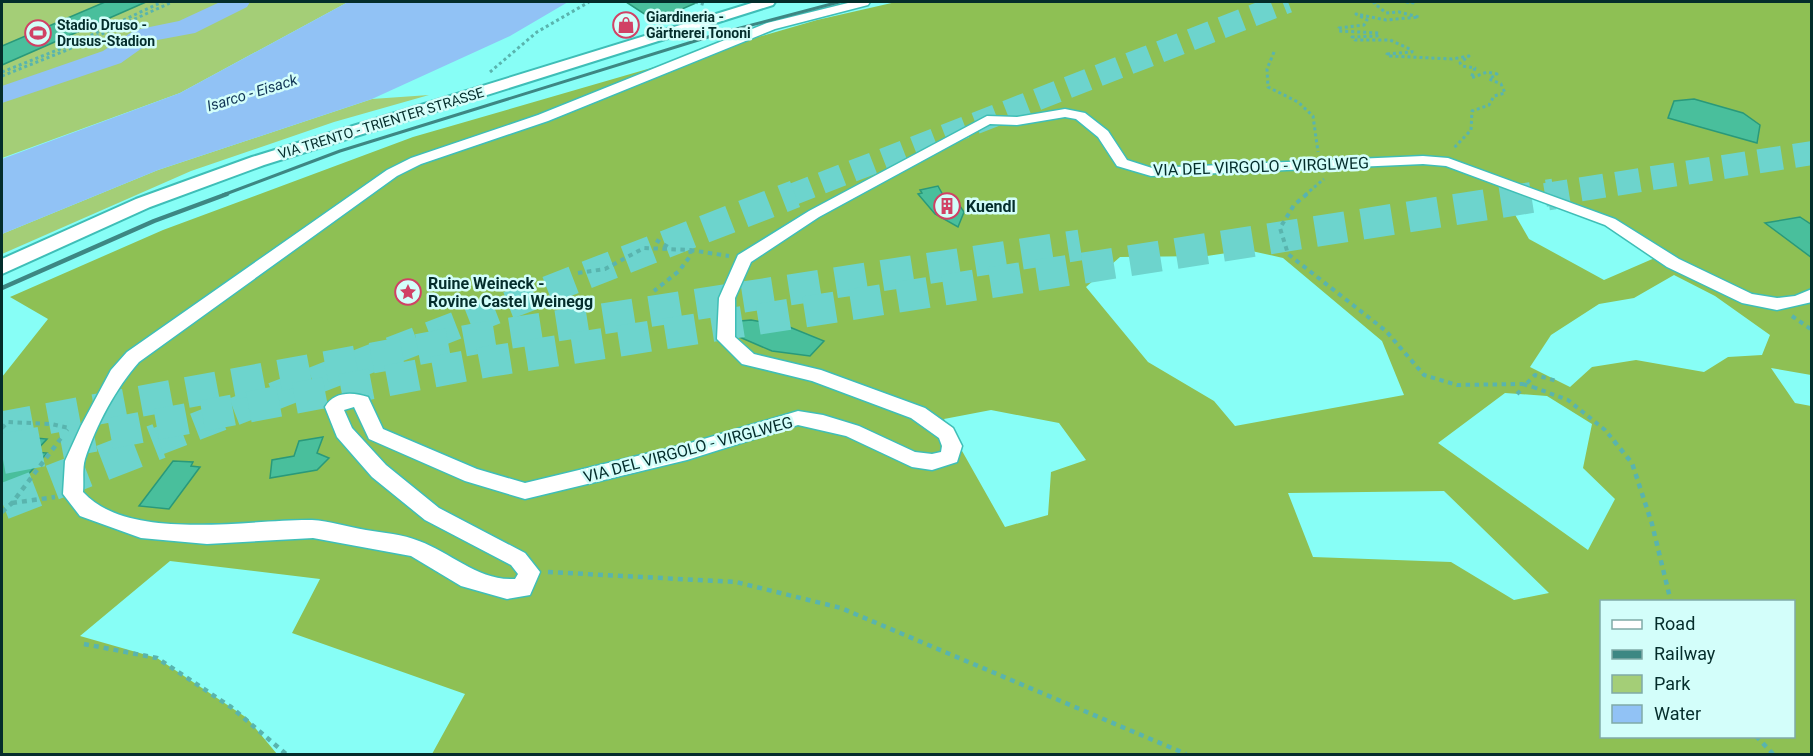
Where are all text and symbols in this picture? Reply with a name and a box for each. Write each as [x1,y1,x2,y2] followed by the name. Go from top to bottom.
[646,9,751,41] place label: Giardineria - Gärtnerei Tononi
[611,10,641,40] shop icon: Giardineria - Gärtnerei Tononi
[57,17,155,49] place label: Stadio Druso - Drusus-Stadion
[23,18,53,48] sports icon: Stadio Druso - Drusus-Stadion
[205,71,300,115] water label: Isarco - Eisack
[276,84,486,162] street label: VIA TRENTO - TRIENTER STRASSE
[1153,153,1369,180] street label: VIA DEL VIRGOLO - VIRGLWEG
[932,191,962,221] building icon: Kuendl
[966,197,1016,216] place label: Kuendl
[428,274,593,311] place label: Ruine Weineck - Rovine Castel Weinegg
[393,277,423,307] place icon: Ruine Weineck - Rovine Castel Weinegg
[581,412,795,487] street label: VIA DEL VIRGOLO - VIRGLWEG
[1600,600,1795,738] legend
[1654,613,1695,634] text: Road
[1654,643,1716,664] text: Railway
[1654,673,1691,694] text: Park
[1654,703,1701,724] text: Water

